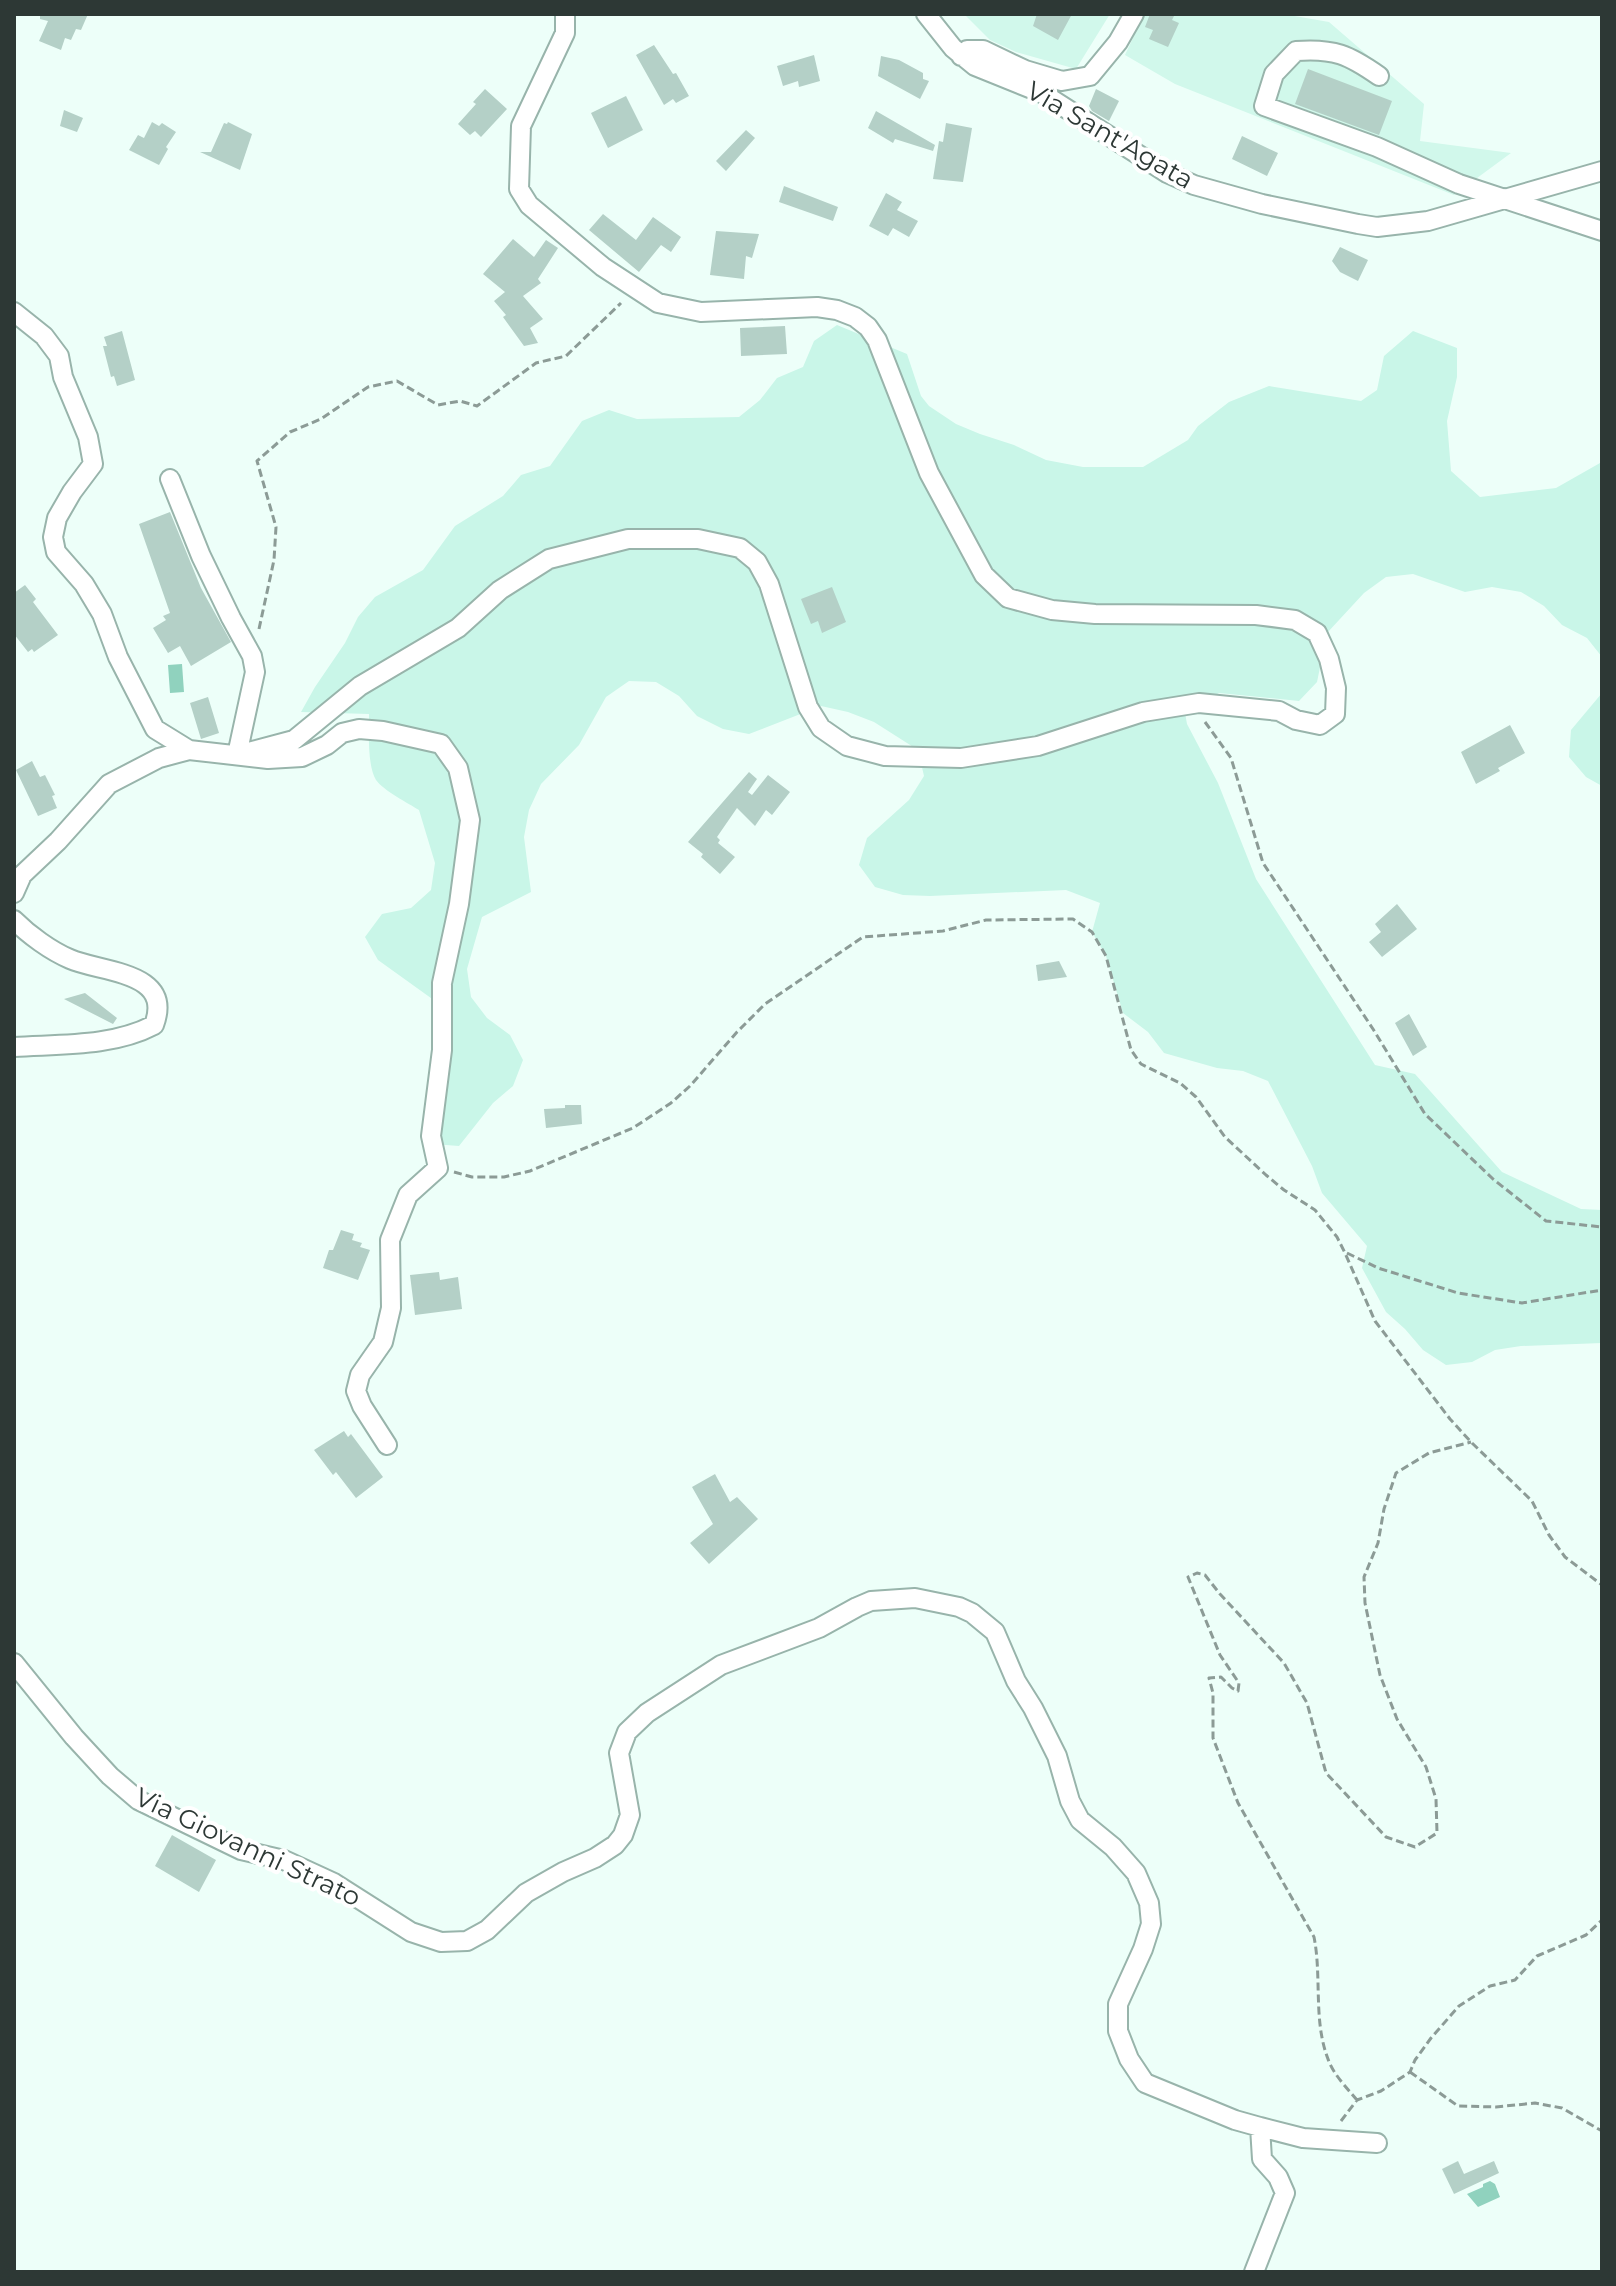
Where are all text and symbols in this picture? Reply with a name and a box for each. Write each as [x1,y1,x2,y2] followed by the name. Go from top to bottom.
[1021,74,1199,196] street label: Via Sant'Agata
[130,1781,366,1913] street label: Via Giovanni Strato

